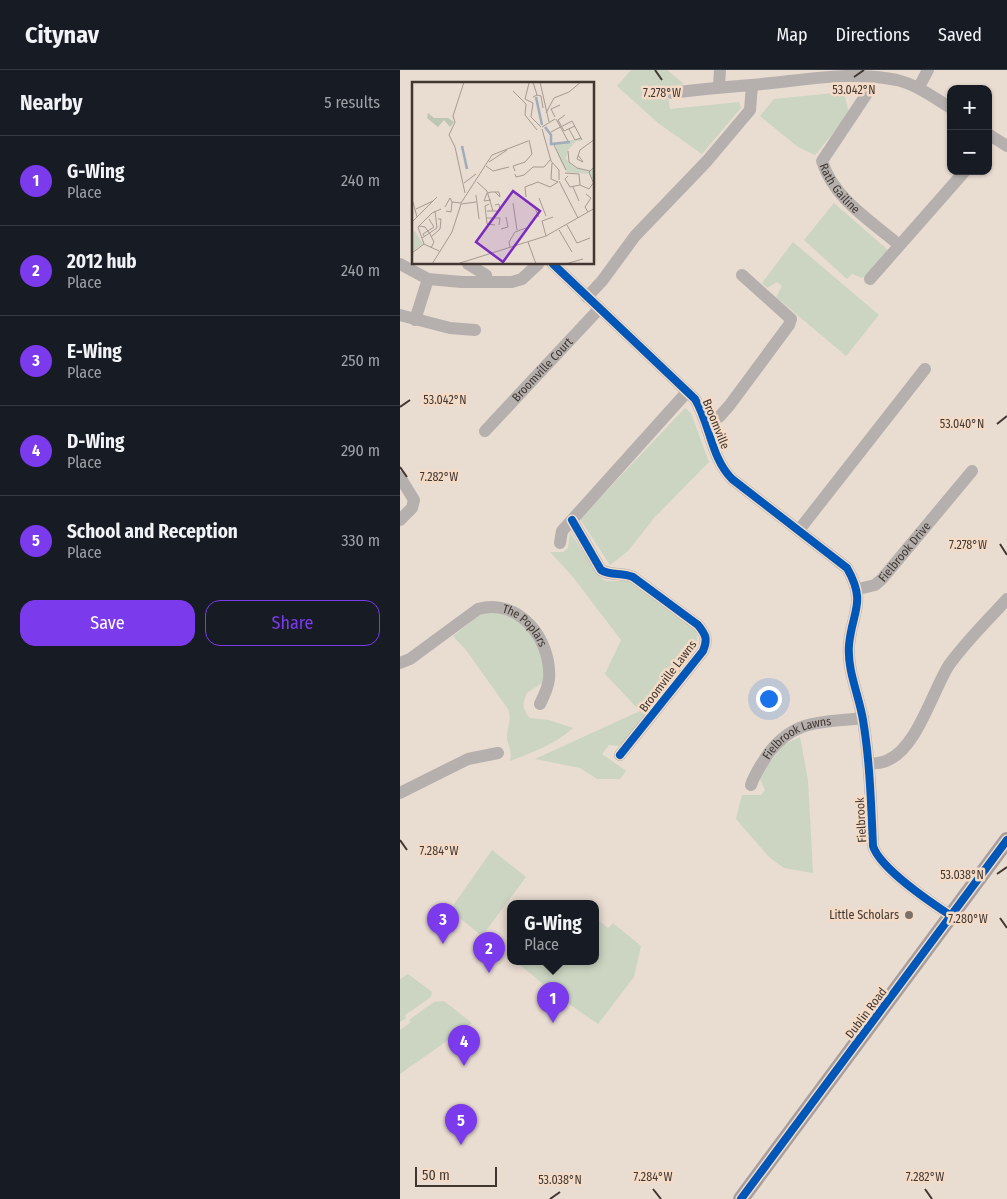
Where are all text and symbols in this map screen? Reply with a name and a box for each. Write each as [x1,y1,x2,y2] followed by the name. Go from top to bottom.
[25,21,99,49] text: Citynav
[776,24,808,46] text: Map
[836,24,910,46] text: Directions
[938,24,982,46] text: Saved
[412,82,595,265] inset map
[832,83,876,97] text: 53.042°N
[947,85,992,175] map controls
[947,85,992,130] button: +
[643,86,681,100] text: 7.278°W
[20,90,82,116] text: Nearby
[324,93,380,112] text: 5 results
[947,130,992,175] button: −
[67,160,124,183] text: G-Wing
[816,161,863,217] street label: Rath Gailine
[33,171,39,190] text: 1
[341,171,380,190] text: 240 m
[67,183,102,202] text: Place
[67,250,137,273] text: 2012 hub
[32,261,40,280] text: 2
[341,261,380,280] text: 240 m
[67,273,102,292] text: Place
[509,335,576,404] street label: Broomville Court
[67,340,122,363] text: E-Wing
[32,351,40,370] text: 3
[341,351,380,370] text: 250 m
[67,363,102,382] text: Place
[423,393,467,407] text: 53.042°N
[700,397,732,451] street label: Broomville
[940,417,984,431] text: 53.040°N
[67,430,124,453] text: D-Wing
[32,441,40,460] text: 4
[341,441,380,460] text: 290 m
[67,453,102,472] text: Place
[420,470,458,484] text: 7.282°W
[876,519,934,585] street label: Fielbrook Drive
[67,520,238,543] text: School and Reception
[32,531,40,550] text: 5
[341,531,380,550] text: 330 m
[949,538,987,552] text: 7.278°W
[67,543,102,562] text: Place
[20,600,195,646] button: Save
[205,600,380,646] button: Share
[501,601,550,649] street label: The Poplars
[637,637,699,715] street label: Broomville Lawns
[756,686,782,712] your location
[759,714,832,762] street label: Fielbrook Lawns
[853,797,869,843] street label: Fielbrook
[419,844,459,858] text: 7.284°W
[940,868,984,882] text: 53.038°N
[507,900,599,965] popup
[427,903,459,944] pin: 3
[829,908,899,922] place label: Little Scholars
[903,909,915,921] marker: Little Scholars
[524,912,582,935] text: G-Wing
[948,912,988,926] text: 7.280°W
[473,932,505,973] pin: 2
[524,935,559,954] text: Place
[537,982,569,1023] pin: 1
[842,985,890,1041] street label: Dublin Road
[448,1025,480,1066] pin: 4
[445,1104,477,1145] pin: 5
[415,1164,498,1187] scale bar
[422,1167,450,1184] text: 50 m
[633,1170,673,1184] text: 7.284°W
[906,1170,944,1184] text: 7.282°W
[538,1173,582,1187] text: 53.038°N

